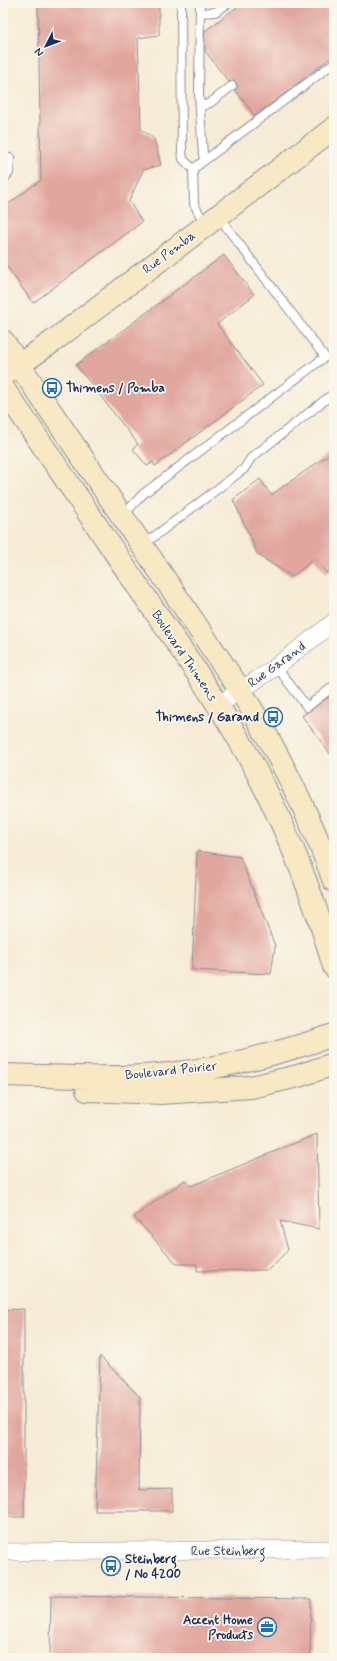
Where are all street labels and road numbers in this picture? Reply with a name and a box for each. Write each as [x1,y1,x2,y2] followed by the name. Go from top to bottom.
[139,227,199,278] street label: Rue Pomba
[147,607,221,705] street label: Boulevard Thimens
[245,638,309,692] street label: Rue Garand
[124,1058,218,1084] street label: Boulevard Poirier
[191,1543,265,1562] street label: Rue Steinberg

